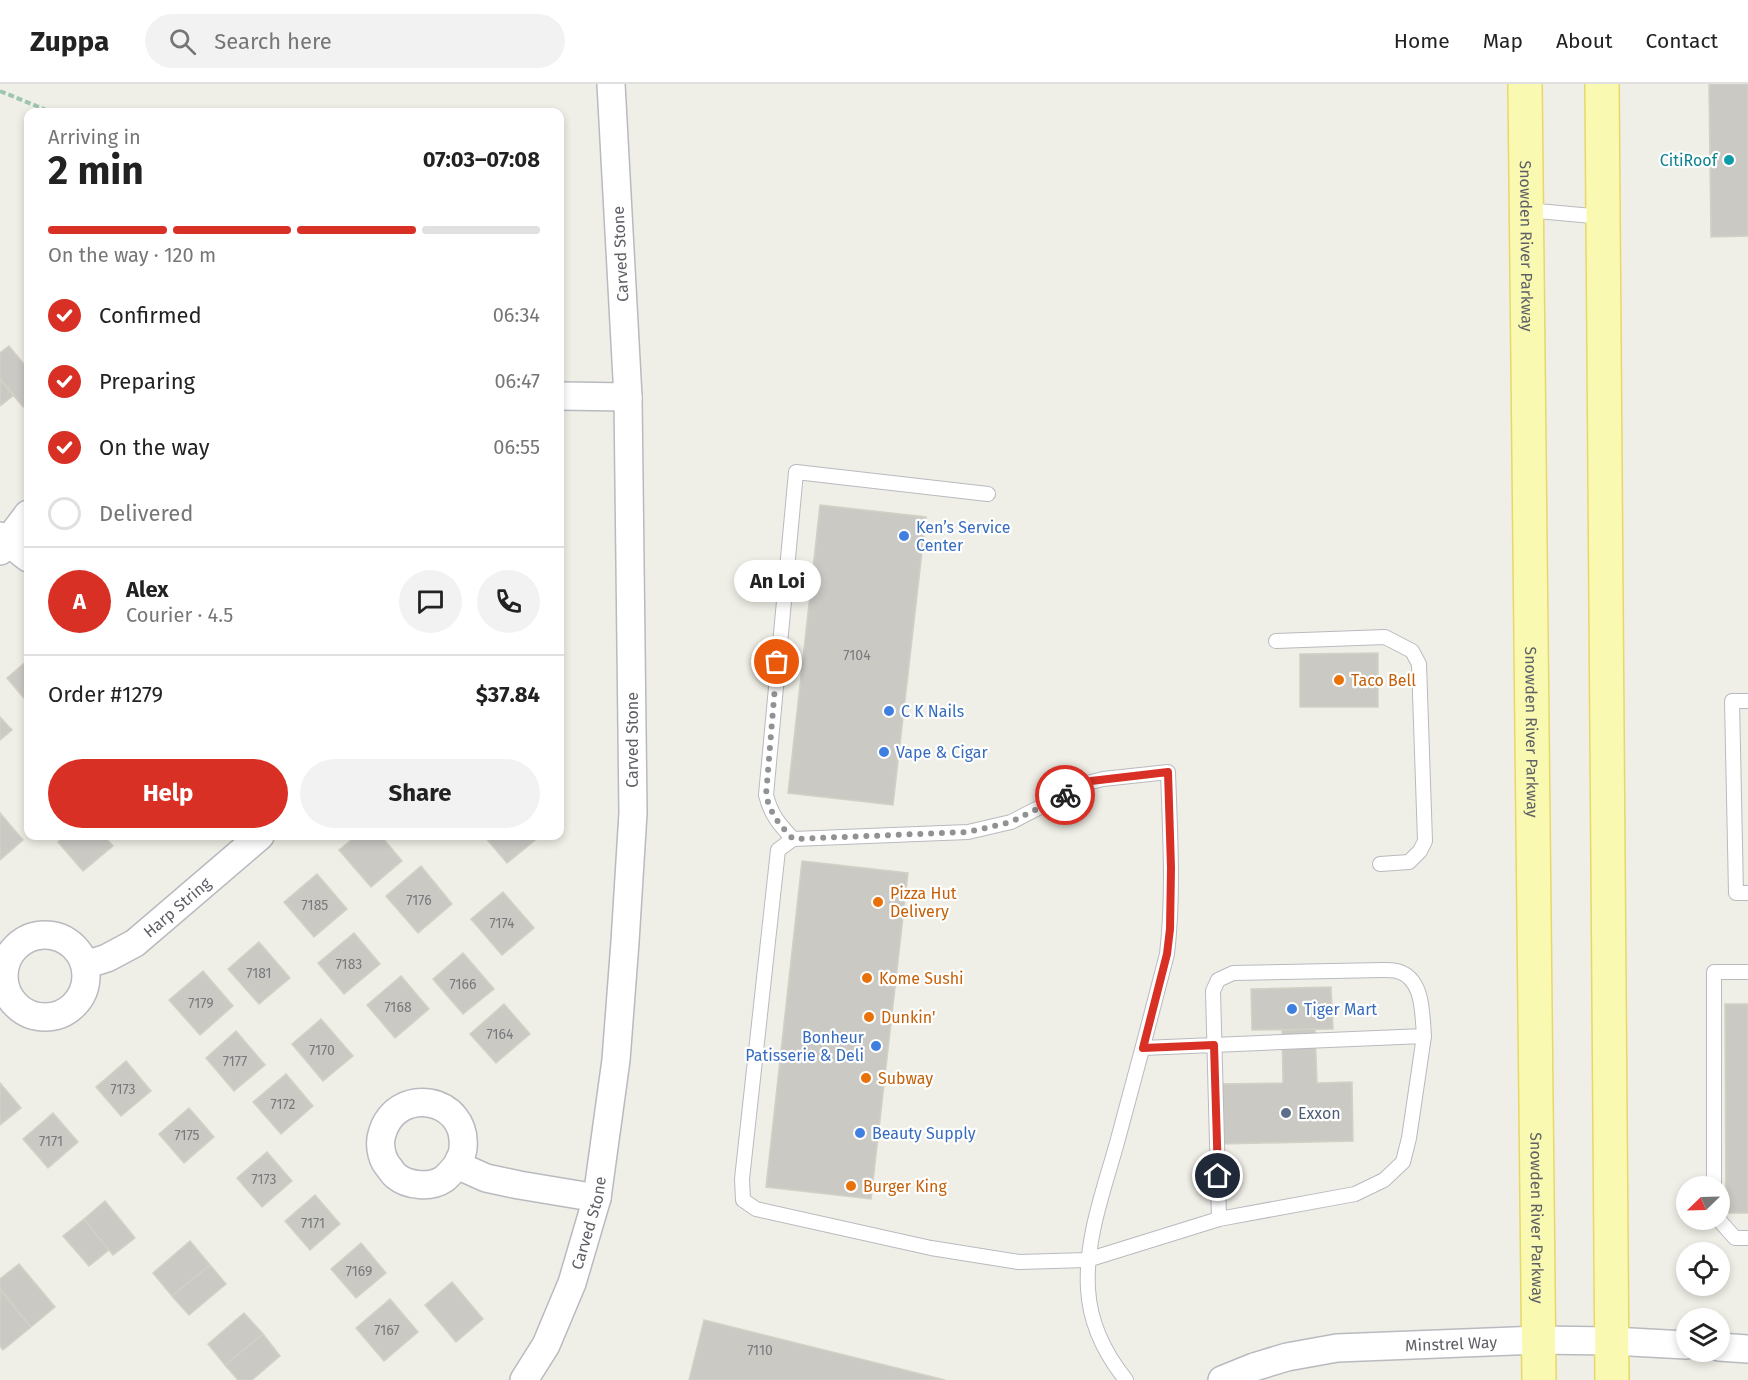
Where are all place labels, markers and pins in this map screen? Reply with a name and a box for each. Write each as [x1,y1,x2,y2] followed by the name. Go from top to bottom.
[1660,151,1719,170] place label: CitiRoof
[1722,153,1736,167] marker: CitiRoof
[916,518,1010,555] place label: Ken’s Service Center
[897,529,911,543] marker: Ken’s Service Center
[734,560,820,602] callout: An Loi
[751,636,802,687] pin
[1351,671,1416,690] place label: Taco Bell
[1332,673,1346,687] marker: Taco Bell
[901,702,964,721] place label: C K Nails
[882,704,896,718] marker: C K Nails
[896,743,989,762] place label: Vape & Cigar
[877,745,891,759] marker: Vape & Cigar
[890,884,957,921] place label: Pizza Hut Delivery
[871,895,885,909] marker: Pizza Hut Delivery
[879,969,964,988] place label: Kome Sushi
[860,971,874,985] marker: Kome Sushi
[1304,1000,1377,1019] place label: Tiger Mart
[1285,1002,1299,1016] marker: Tiger Mart
[881,1008,935,1027] place label: Dunkin'
[862,1010,876,1024] marker: Dunkin'
[745,1028,865,1065] place label: Bonheur Patisserie & Deli
[869,1039,883,1053] marker: Bonheur Patisserie & Deli
[878,1069,933,1088] place label: Subway
[859,1071,873,1085] marker: Subway
[1298,1104,1341,1123] place label: Exxon
[1279,1106,1293,1120] marker: Exxon
[872,1124,976,1143] place label: Beauty Supply
[853,1126,867,1140] marker: Beauty Supply
[1192,1150,1243,1201] pin
[863,1177,947,1196] place label: Burger King
[844,1179,858,1193] marker: Burger King

